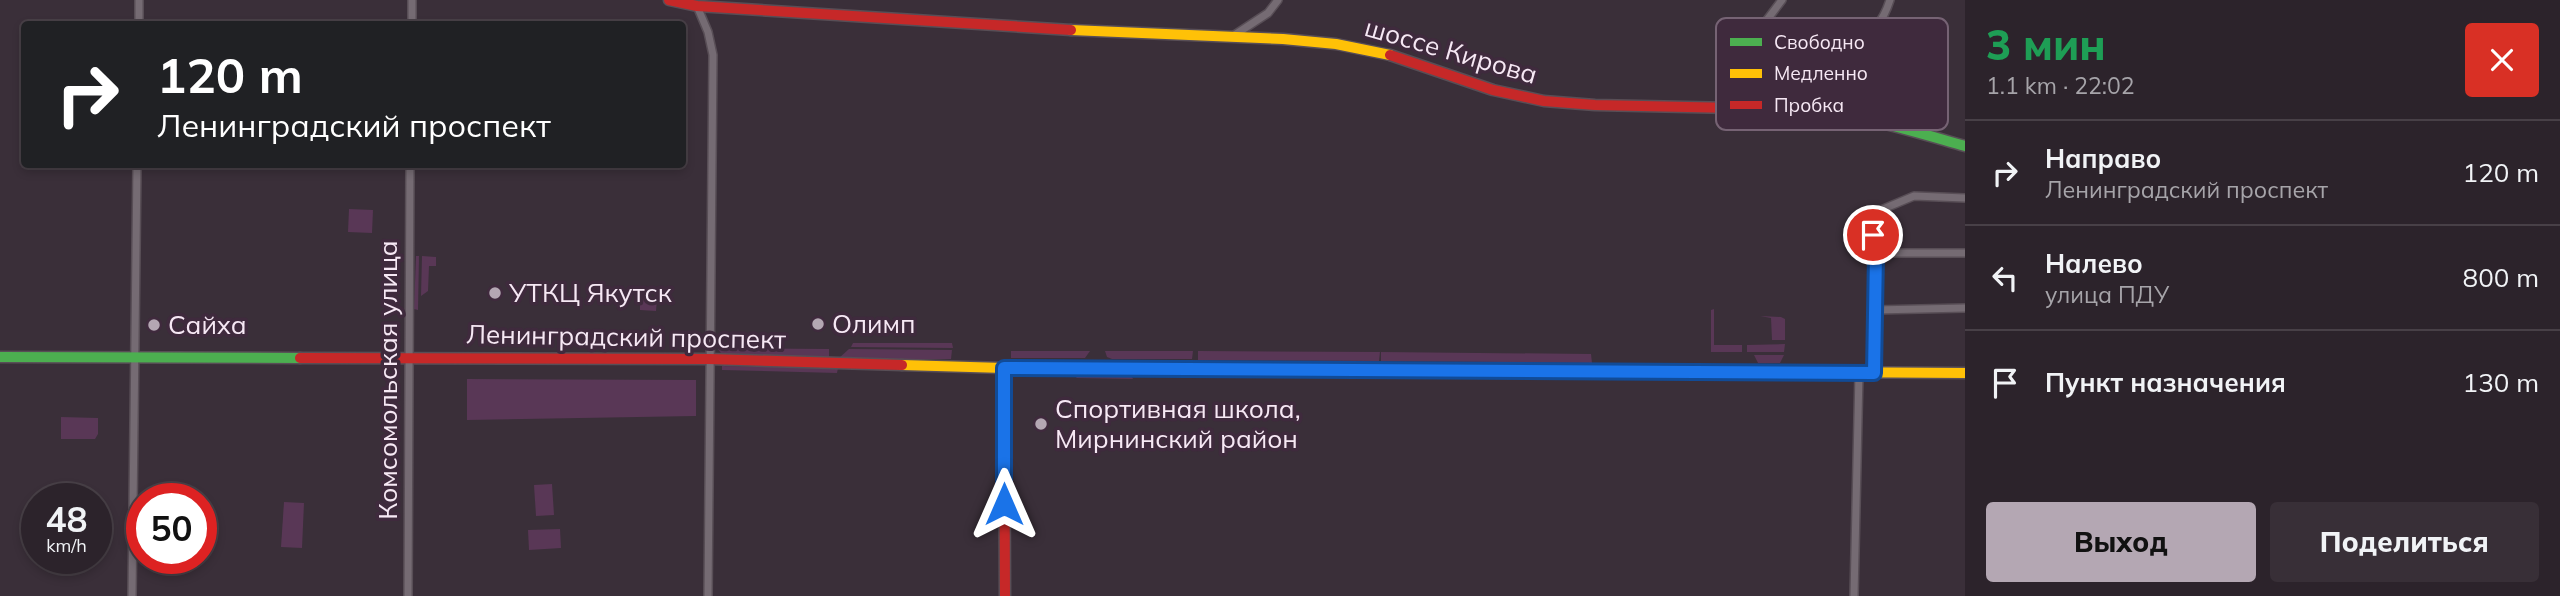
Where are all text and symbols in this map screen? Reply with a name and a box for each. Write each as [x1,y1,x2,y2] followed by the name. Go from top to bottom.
[1361,10,1541,91] street label: шоссе Кирова
[1716,18,1948,130] legend
[1986,18,2106,71] text: 3 мин
[2465,23,2539,97] button: close
[1774,30,1865,54] text: Свободно
[157,44,303,105] text: 120 m
[42,49,133,140] icon: right
[1774,61,1868,85] text: Медленно
[1986,71,2135,100] text: 1.1 km · 22:02
[1774,93,1844,117] text: Пробка
[157,105,551,145] text: Ленинградский проспект
[2045,142,2161,175] text: Направо
[1986,154,2024,192] icon: right
[2463,156,2539,189] text: 120 m
[2045,175,2328,204] text: Ленинградский проспект
[1843,205,1903,265] pin
[1854,216,1892,254] icon: arrive
[371,240,404,520] street label: Комсомольская улица
[2045,247,2143,280] text: Налево
[1986,259,2024,297] icon: left
[2463,261,2539,294] text: 800 m
[508,276,672,309] place label: УТКЦ Якутск
[2045,280,2169,309] text: улица ПДУ
[487,285,503,301] marker: УТКЦ Якутск
[832,307,916,340] place label: Олимп
[168,308,247,341] place label: Сайха
[810,316,826,332] marker: Олимп
[146,317,162,333] marker: Сайха
[466,317,786,356] street label: Ленинградский проспект
[1986,364,2024,402] icon: arrive
[2045,366,2286,399] text: Пункт назначения
[2463,366,2539,399] text: 130 m
[1055,392,1301,455] place label: Спортивная школа, Мирнинский район
[1033,416,1049,432] marker: Спортивная школа, Мирнинский район
[967,467,1041,541] position arrow
[126,483,217,574] speed limit sign: 50
[45,497,88,541] text: 48
[1986,502,2256,582] button: Выход
[2270,502,2539,582] button: Поделиться
[46,534,87,557] text: km/h

